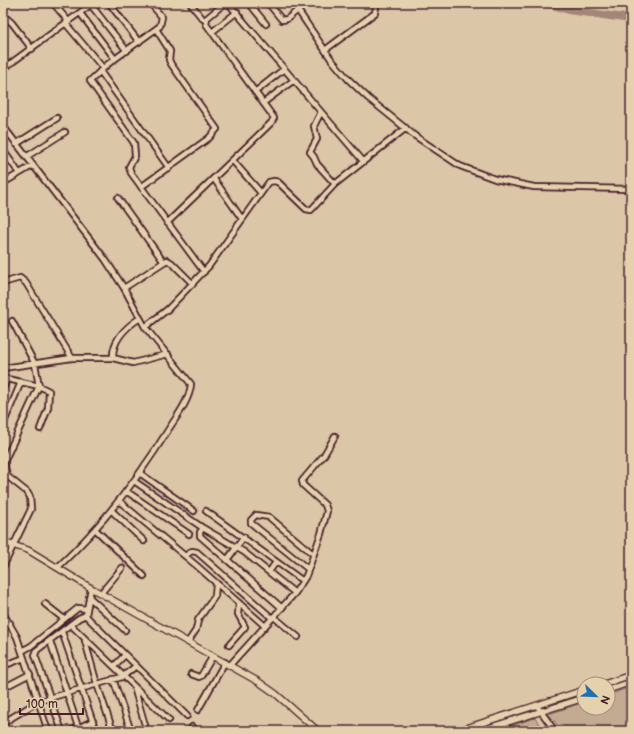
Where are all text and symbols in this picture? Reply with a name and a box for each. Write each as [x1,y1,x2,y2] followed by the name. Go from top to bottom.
[576,676,616,716] north arrow
[20,690,83,716] scale bar
[597,693,612,706] text: N
[26,697,58,712] text: 100 m

